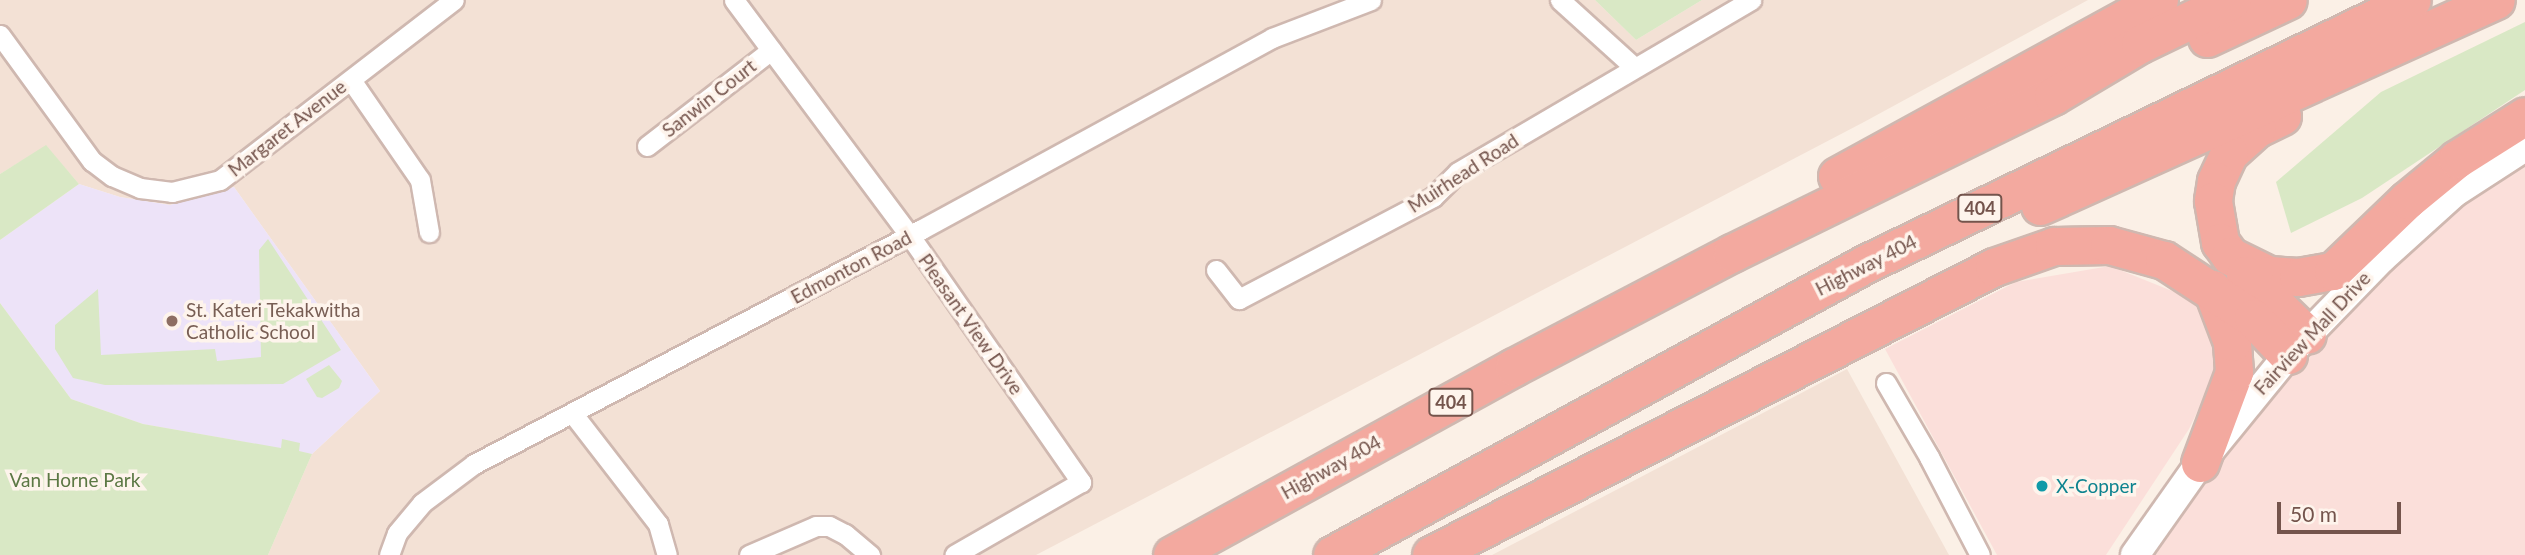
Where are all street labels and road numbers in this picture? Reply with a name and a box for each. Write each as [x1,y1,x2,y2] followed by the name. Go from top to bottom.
[658,54,760,142] street label: Sanwin Court
[223,75,351,181] street label: Margaret Avenue
[1403,129,1523,217] street label: Muirhead Road
[1957,194,2003,223] road number: 404
[787,226,915,308] street label: Edmonton Road
[1811,230,1921,300] street label: Highway 404
[914,249,1028,399] street label: Pleasant View Drive
[2249,267,2375,399] street label: Fairview Mall Drive
[1428,388,1474,416] road number: 404
[1277,430,1385,504] street label: Highway 404

